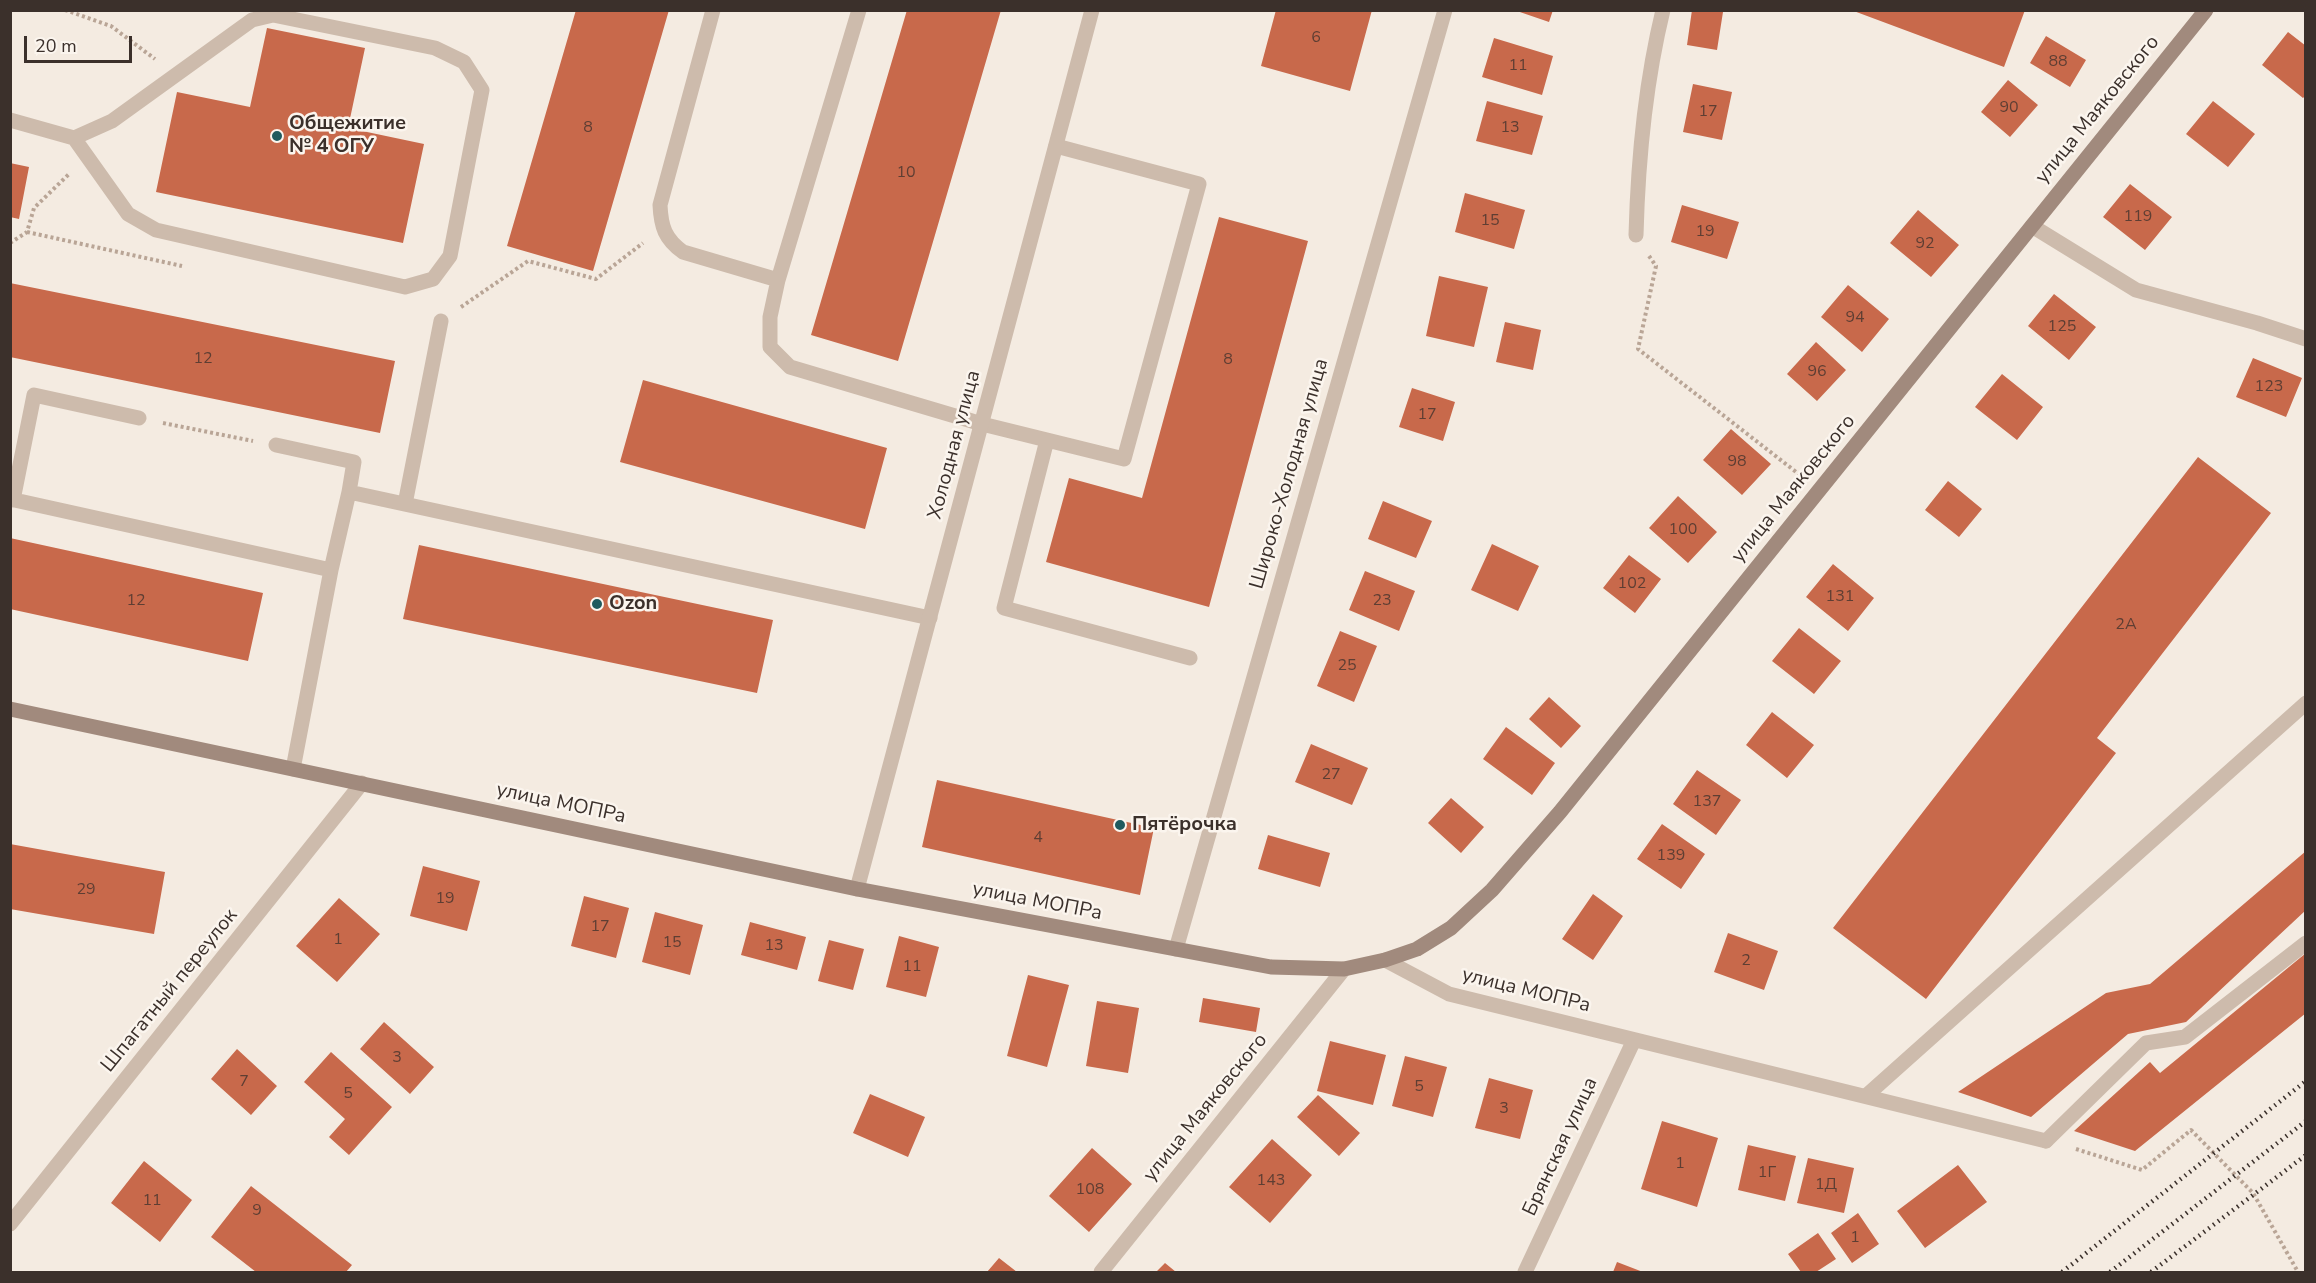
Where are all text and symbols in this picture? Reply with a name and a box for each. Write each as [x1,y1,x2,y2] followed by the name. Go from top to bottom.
[27,24,135,62] scale bar
[1311,28,1321,48] house number: 6
[2031,31,2165,189] street label: улица Маяковского
[35,34,77,58] text: 20 m
[2048,52,2068,72] house number: 88
[1508,56,1528,76] house number: 11
[1999,98,2019,118] house number: 90
[1698,102,1718,122] house number: 17
[289,112,406,159] place label: Общежитие № 4 ОГУ
[583,118,593,138] house number: 8
[1500,118,1520,138] house number: 13
[270,129,284,143] marker: Общежитие № 4 ОГУ
[896,163,916,183] house number: 10
[2124,207,2152,227] house number: 119
[1480,211,1500,231] house number: 15
[1695,222,1715,242] house number: 19
[1915,234,1935,254] house number: 92
[1845,308,1865,328] house number: 94
[2048,317,2076,337] house number: 125
[193,349,213,369] house number: 12
[1223,350,1233,370] house number: 8
[1246,356,1334,592] street label: Широко-Холодная улица
[1807,362,1827,382] house number: 96
[924,368,986,522] street label: Холодная улица
[2255,377,2283,397] house number: 123
[1417,405,1437,425] house number: 17
[1727,410,1861,568] street label: улица Маяковского
[1727,452,1747,472] house number: 98
[1669,520,1697,540] house number: 100
[1618,574,1646,594] house number: 102
[1826,587,1854,607] house number: 131
[126,591,146,611] house number: 12
[1372,591,1392,611] house number: 23
[609,592,657,616] place label: Ozon
[590,597,604,611] marker: Ozon
[2115,615,2137,635] house number: 2А
[1337,656,1357,676] house number: 25
[1321,765,1341,785] house number: 27
[494,779,628,829] street label: улица МОПРа
[1693,792,1721,812] house number: 137
[1132,813,1237,837] place label: Пятёрочка
[1113,818,1127,832] marker: Пятёрочка
[1033,828,1043,848] house number: 4
[1657,846,1685,866] house number: 139
[970,878,1104,926] street label: улица МОПРа
[76,880,96,900] house number: 29
[435,889,455,909] house number: 19
[97,904,243,1078] street label: Шпагатный переулок
[590,917,610,937] house number: 17
[333,930,343,950] house number: 1
[662,933,682,953] house number: 15
[764,936,784,956] house number: 13
[1741,951,1751,971] house number: 2
[902,957,922,977] house number: 11
[1459,963,1593,1019] street label: улица МОПРа
[1139,1029,1273,1187] street label: улица Маяковского
[392,1048,402,1068] house number: 3
[239,1072,249,1092] house number: 7
[1518,1074,1604,1220] street label: Брянская улица
[1414,1077,1424,1097] house number: 5
[343,1084,353,1104] house number: 5
[1499,1099,1509,1119] house number: 3
[1675,1154,1685,1174] house number: 1
[1758,1163,1776,1183] house number: 1Г
[1257,1171,1285,1191] house number: 143
[1815,1175,1837,1195] house number: 1Д
[1076,1180,1104,1200] house number: 108
[142,1191,162,1211] house number: 11
[252,1201,262,1221] house number: 9
[1850,1228,1860,1248] house number: 1

